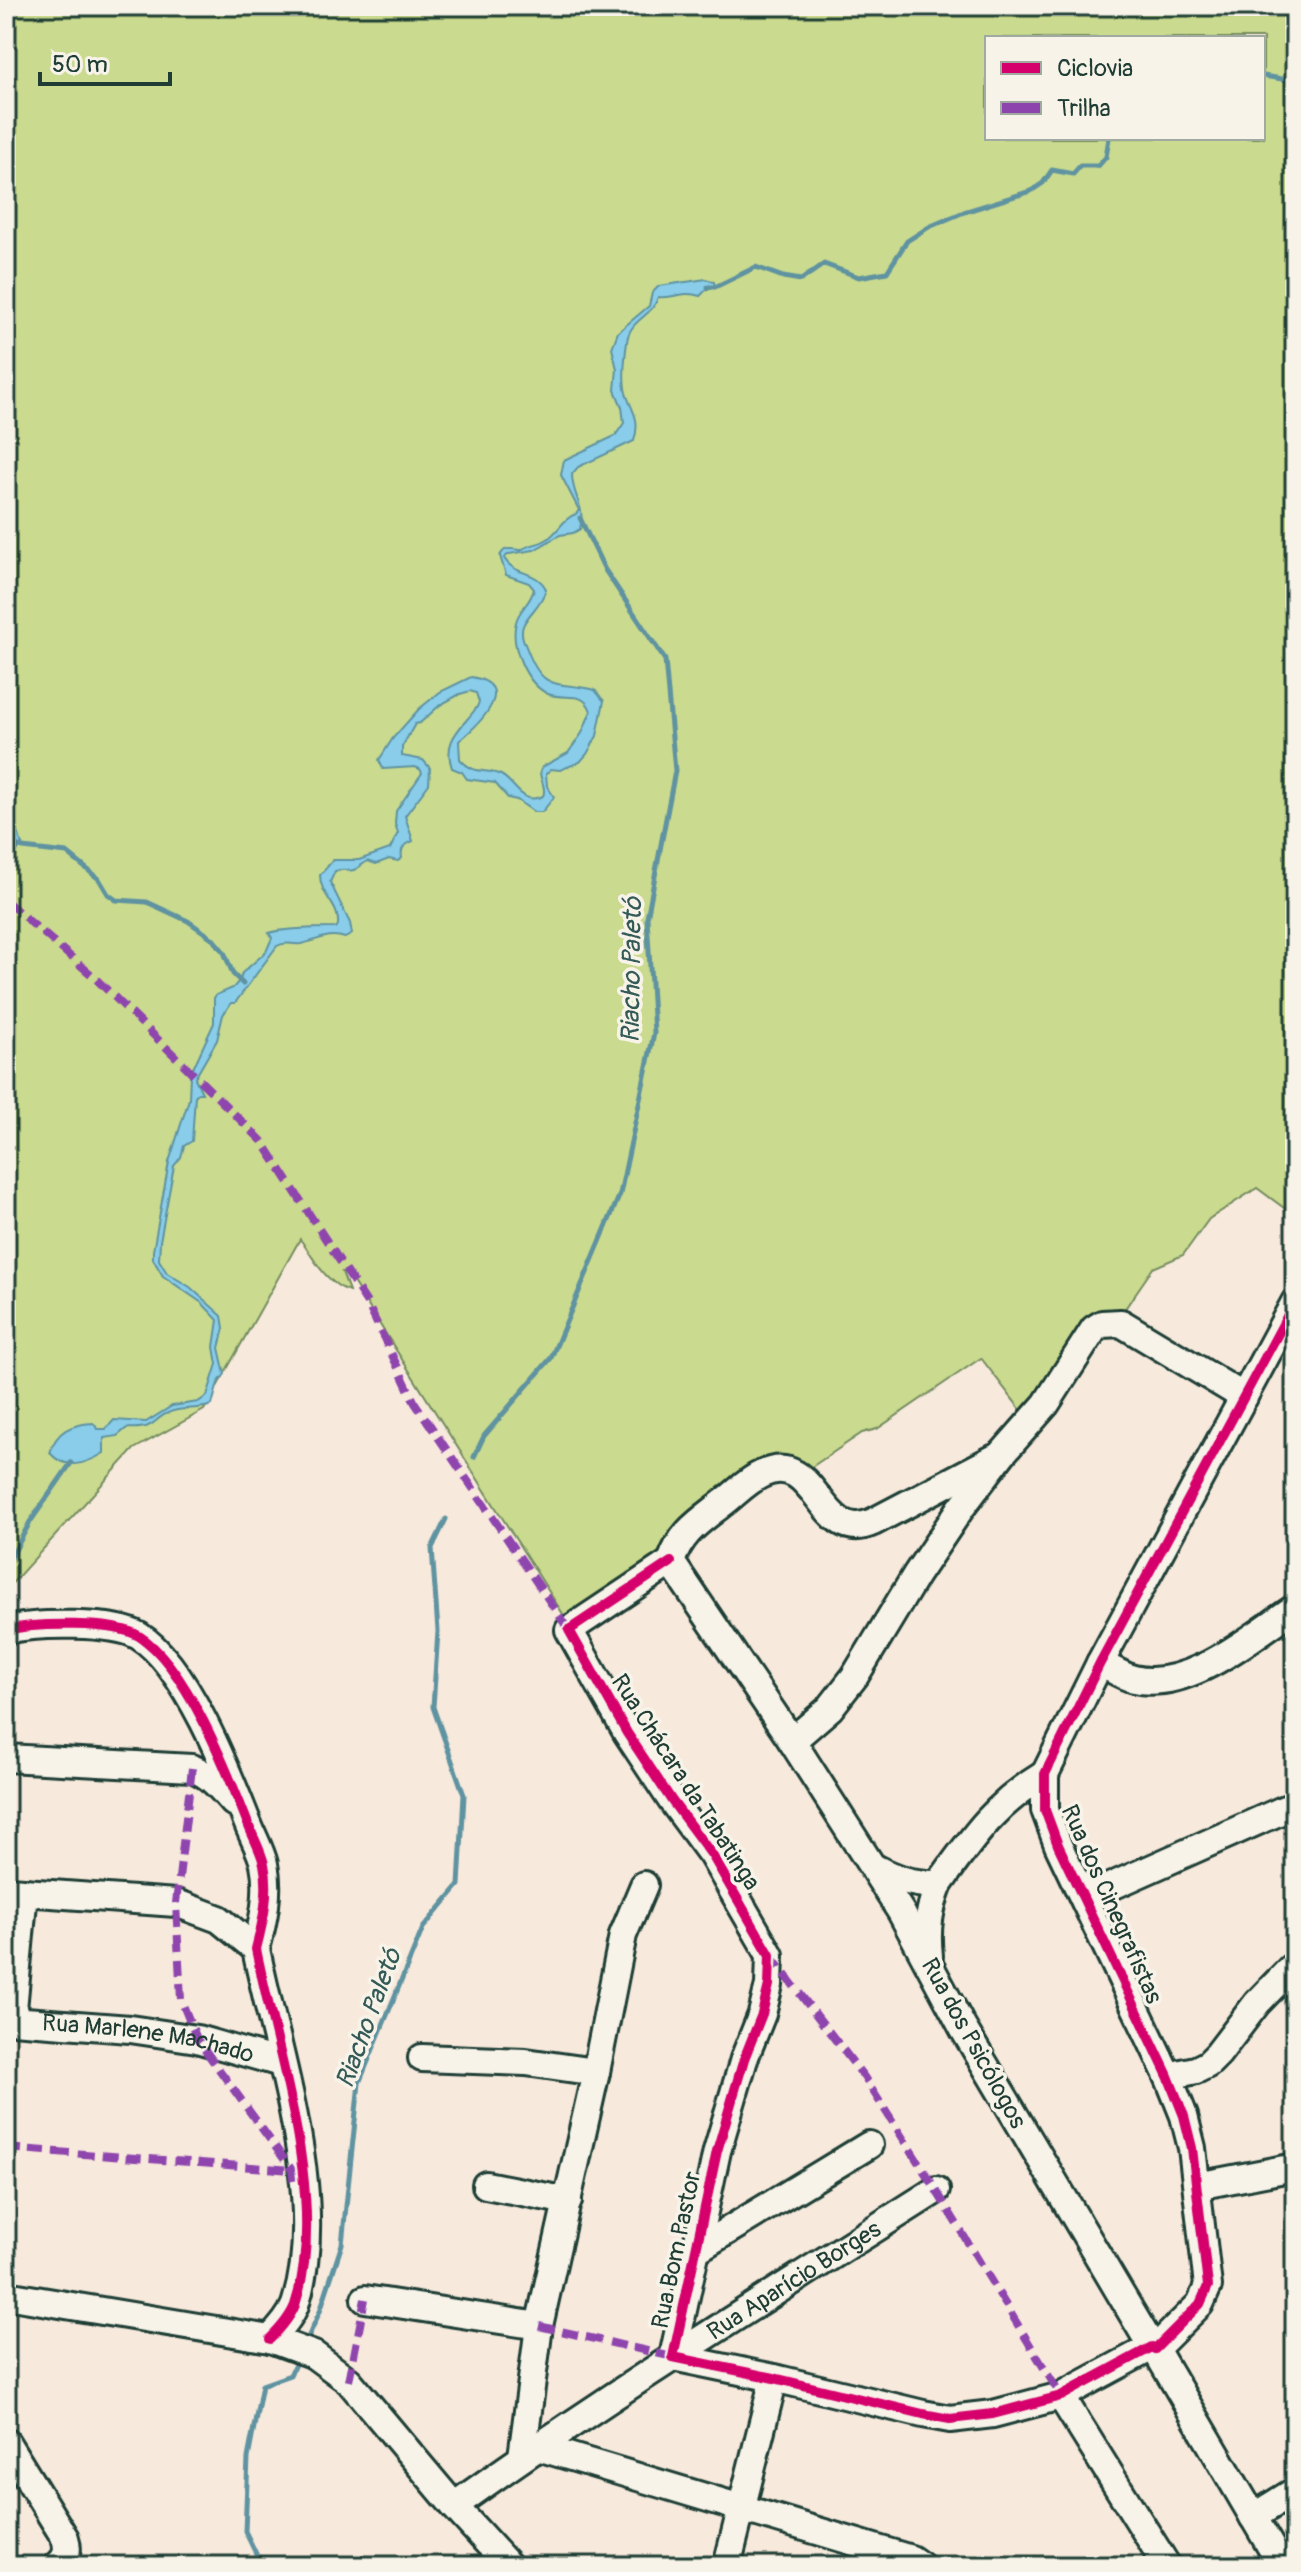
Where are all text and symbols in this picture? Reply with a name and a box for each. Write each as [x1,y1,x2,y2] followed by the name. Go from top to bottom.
[40,36,170,86] scale bar
[985,36,1265,140] legend
[52,50,108,79] text: 50 m
[1057,54,1133,83] text: Ciclovia
[1057,94,1111,123] text: Trilha
[615,895,649,1043] water label: Riacho Paletó
[605,1669,766,1896] street label: Rua Chácara da Tabatinga
[1055,1800,1169,2008] street label: Rua dos Cinegrafistas
[329,1943,410,2092] water label: Riacho Paletó
[915,1953,1033,2134] street label: Rua dos Psicólogos
[41,2008,257,2070] street label: Rua Marlene Machado
[646,2168,707,2331] street label: Rua Bom Pastor
[702,2215,886,2347] street label: Rua Aparício Borges

